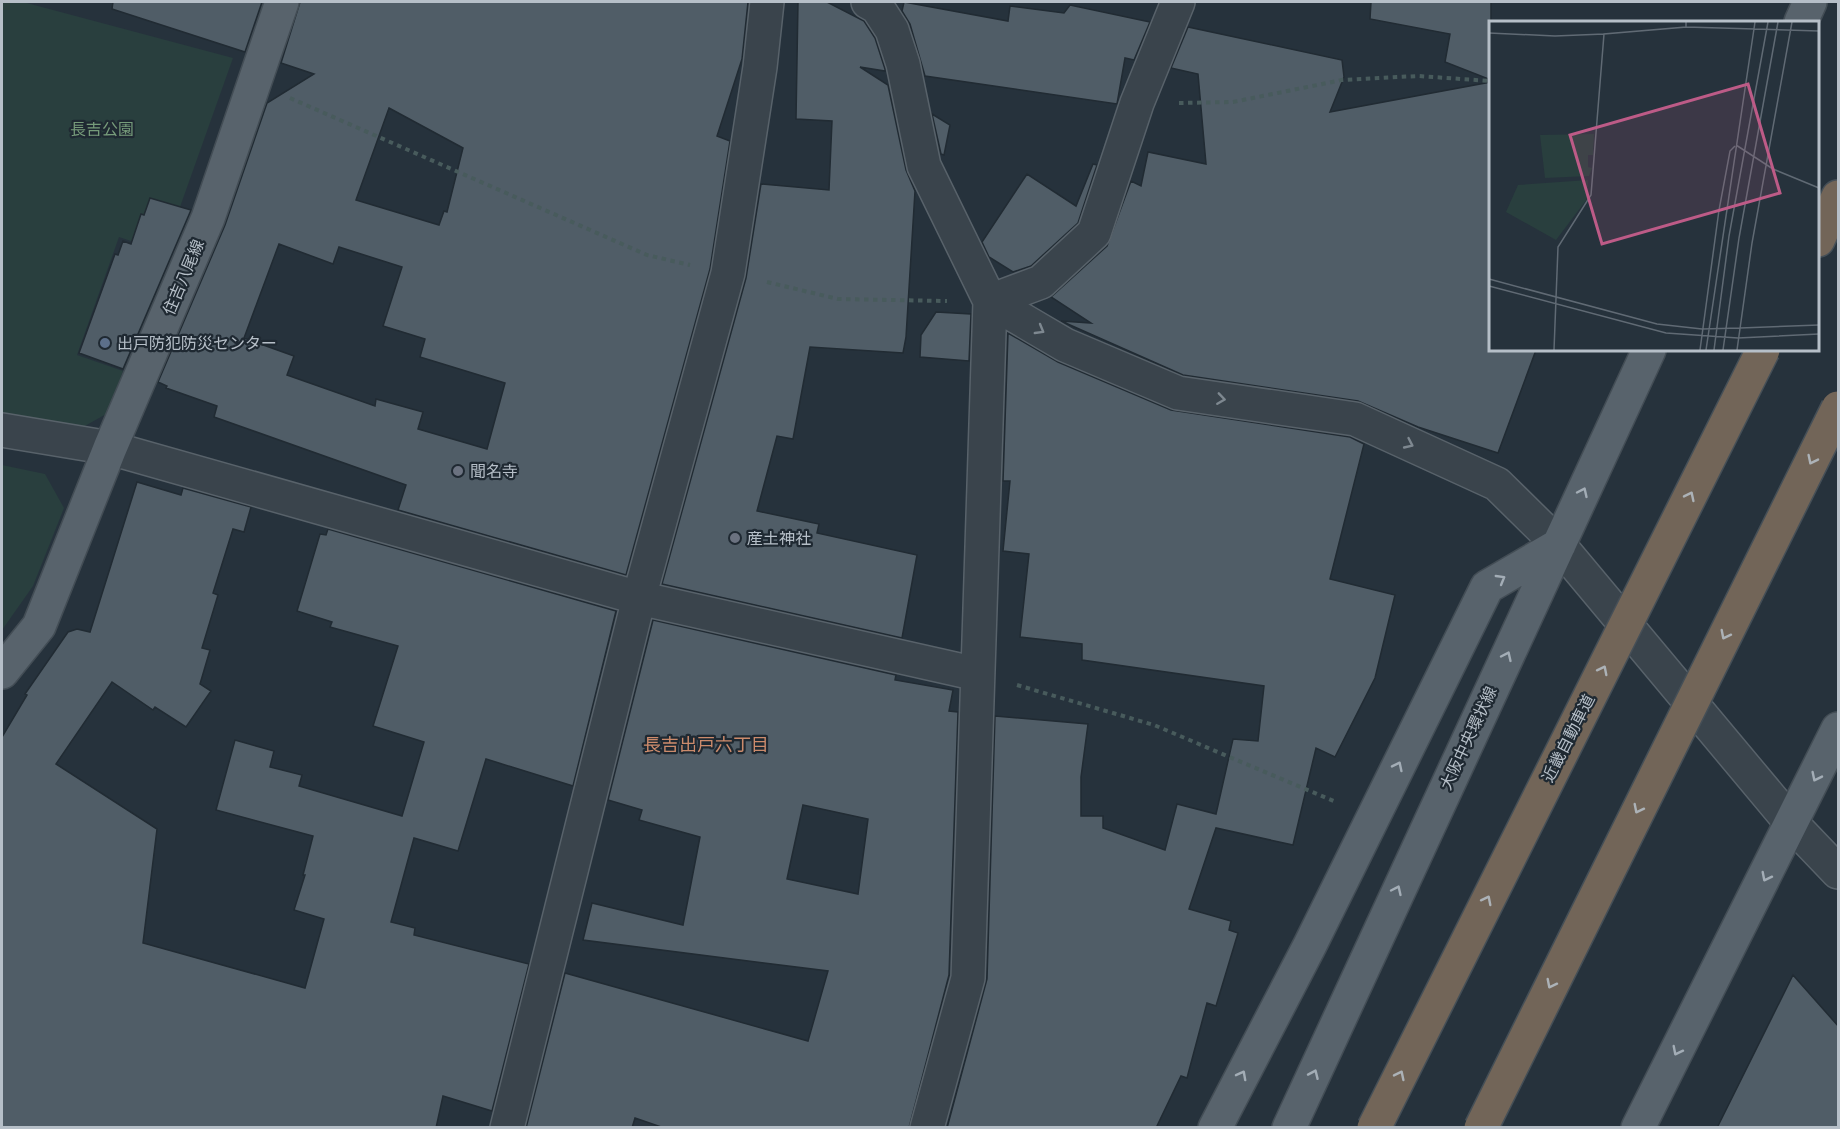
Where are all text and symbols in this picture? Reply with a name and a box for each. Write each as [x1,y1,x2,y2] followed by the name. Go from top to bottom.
[1489,21,1819,351] inset map
[70,119,134,139] park label: 長吉公園
[158,236,208,318] street label: 住吉八尾線
[1034,323,1044,335] one-way arrow
[117,333,277,353] place label: 出戸防犯防災センター
[98,336,112,350] marker: 出戸防犯防災センター
[1216,393,1226,405] one-way arrow
[1403,436,1414,448] one-way arrow
[1808,454,1820,465] one-way arrow
[470,461,518,481] place label: 聞名寺
[451,464,465,478] marker: 聞名寺
[1576,488,1588,499] one-way arrow
[1683,491,1695,502] one-way arrow
[747,528,811,548] place label: 産土神社
[728,531,742,545] marker: 産土神社
[1495,574,1505,586] one-way arrow
[1721,628,1733,639] one-way arrow
[1499,652,1511,663] one-way arrow
[1596,666,1607,676] one-way arrow
[1435,683,1501,793] street label: 大阪中央環状線
[1537,691,1599,785] street label: 近畿自動車道
[643,733,769,756] district label: 長吉出戸六丁目
[1391,761,1402,772] one-way arrow
[1811,771,1823,782] one-way arrow
[1634,803,1646,814] one-way arrow
[1762,871,1773,881] one-way arrow
[1390,886,1402,897] one-way arrow
[1479,896,1491,907] one-way arrow
[1547,977,1558,988] one-way arrow
[1673,1044,1684,1055] one-way arrow
[1307,1070,1319,1081] one-way arrow
[1392,1070,1404,1081] one-way arrow
[1235,1071,1246,1082] one-way arrow

